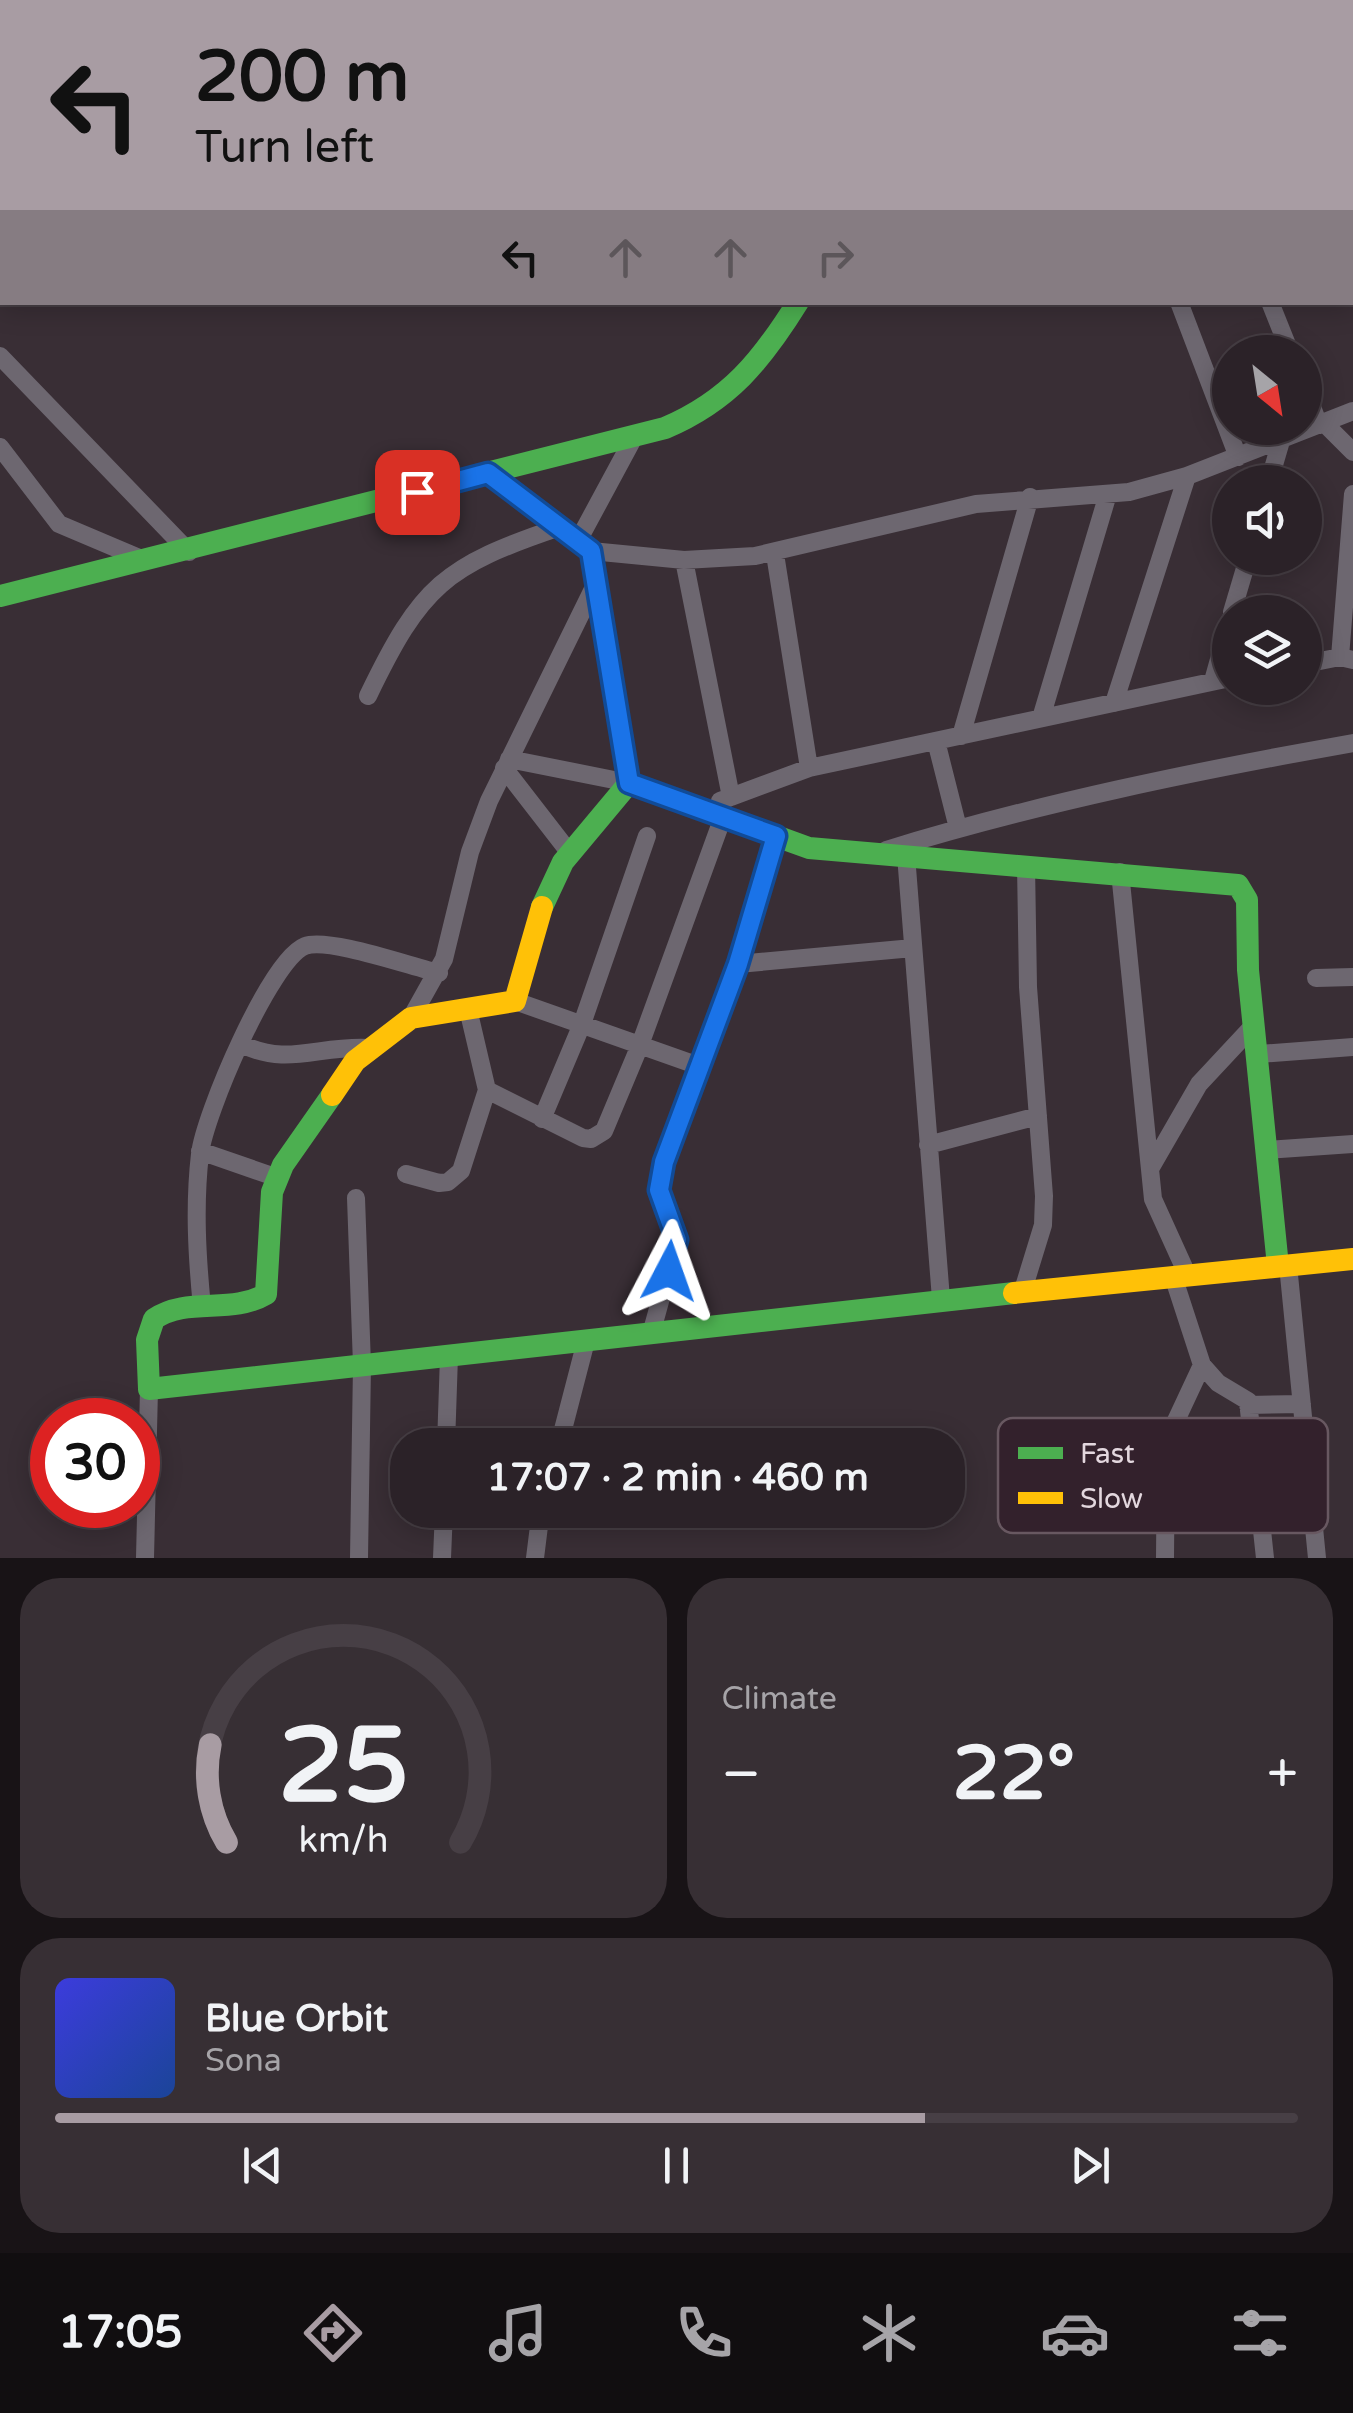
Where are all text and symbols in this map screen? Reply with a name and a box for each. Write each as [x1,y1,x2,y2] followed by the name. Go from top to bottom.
[195,36,409,120] text: 200 m
[30,40,160,170] icon: left
[195,121,374,175] text: Turn left
[493,230,548,285] icon: left
[598,230,653,285] icon: ahead
[703,230,758,285] icon: ahead
[808,230,863,285] icon: right
[1212,335,1322,445] north arrow
[1212,335,1322,705] map controls
[375,450,460,535] pin
[390,465,445,520] icon: arrive
[1212,465,1322,575] button: sound
[1212,595,1322,705] button: layers
[617,1219,721,1323] position arrow
[30,1398,160,1528] speed limit sign: 30
[998,1418,1328,1533] legend
[1080,1437,1135,1471] text: Fast
[486,1455,869,1501] text: 17:07 · 2 min · 460 m
[1080,1482,1143,1516] text: Slow
[722,1680,837,1718] text: Climate
[278,1705,409,1830] text: 25
[953,1729,1075,1819] text: 22°
[722,1742,761,1808] text: −
[1267,1742,1298,1808] text: +
[298,1819,388,1862] text: km/h
[205,1996,388,2042] text: Blue Orbit
[205,2042,282,2080] text: Sona
[235,2138,290,2193] icon: previous
[649,2138,704,2193] icon: pause
[1063,2138,1118,2193] icon: next
[298,2298,368,2368] icon: directions
[483,2298,553,2368] icon: music
[669,2298,739,2368] icon: phone
[854,2298,924,2368] icon: climate
[1040,2298,1110,2368] icon: car
[1225,2298,1295,2368] icon: filters
[58,2306,182,2360] text: 17:05

